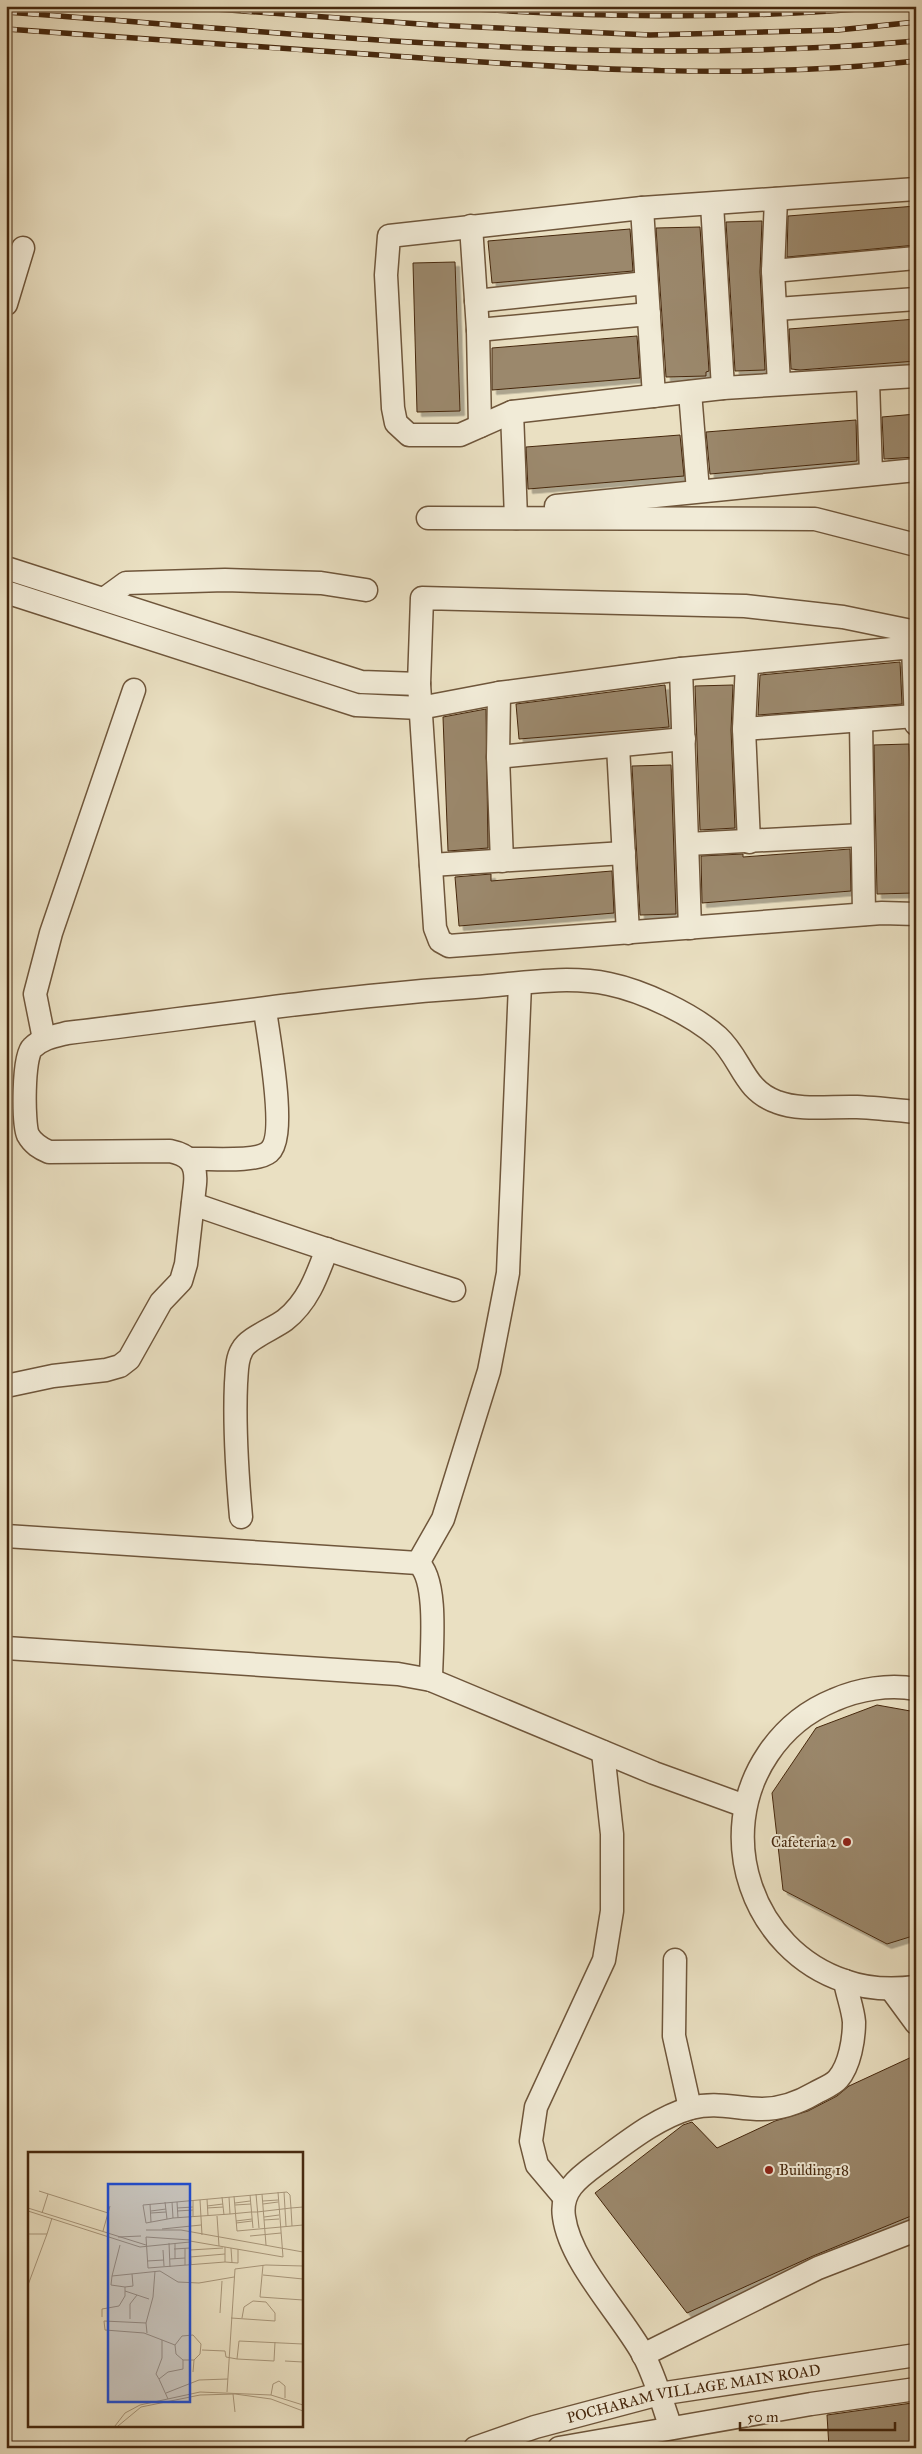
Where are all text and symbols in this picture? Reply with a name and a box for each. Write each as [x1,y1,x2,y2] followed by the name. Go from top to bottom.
[771,1833,838,1851] place label: Cafeteria 2
[841,1836,853,1848] marker: Cafeteria 2
[28,2152,302,2426] inset map
[779,2161,849,2179] place label: Building 18
[763,2164,775,2176] marker: Building 18
[565,2361,822,2427] street label: POCHARAM VILLAGE MAIN ROAD
[740,2399,894,2431] scale bar
[747,2408,779,2426] text: 50 m

